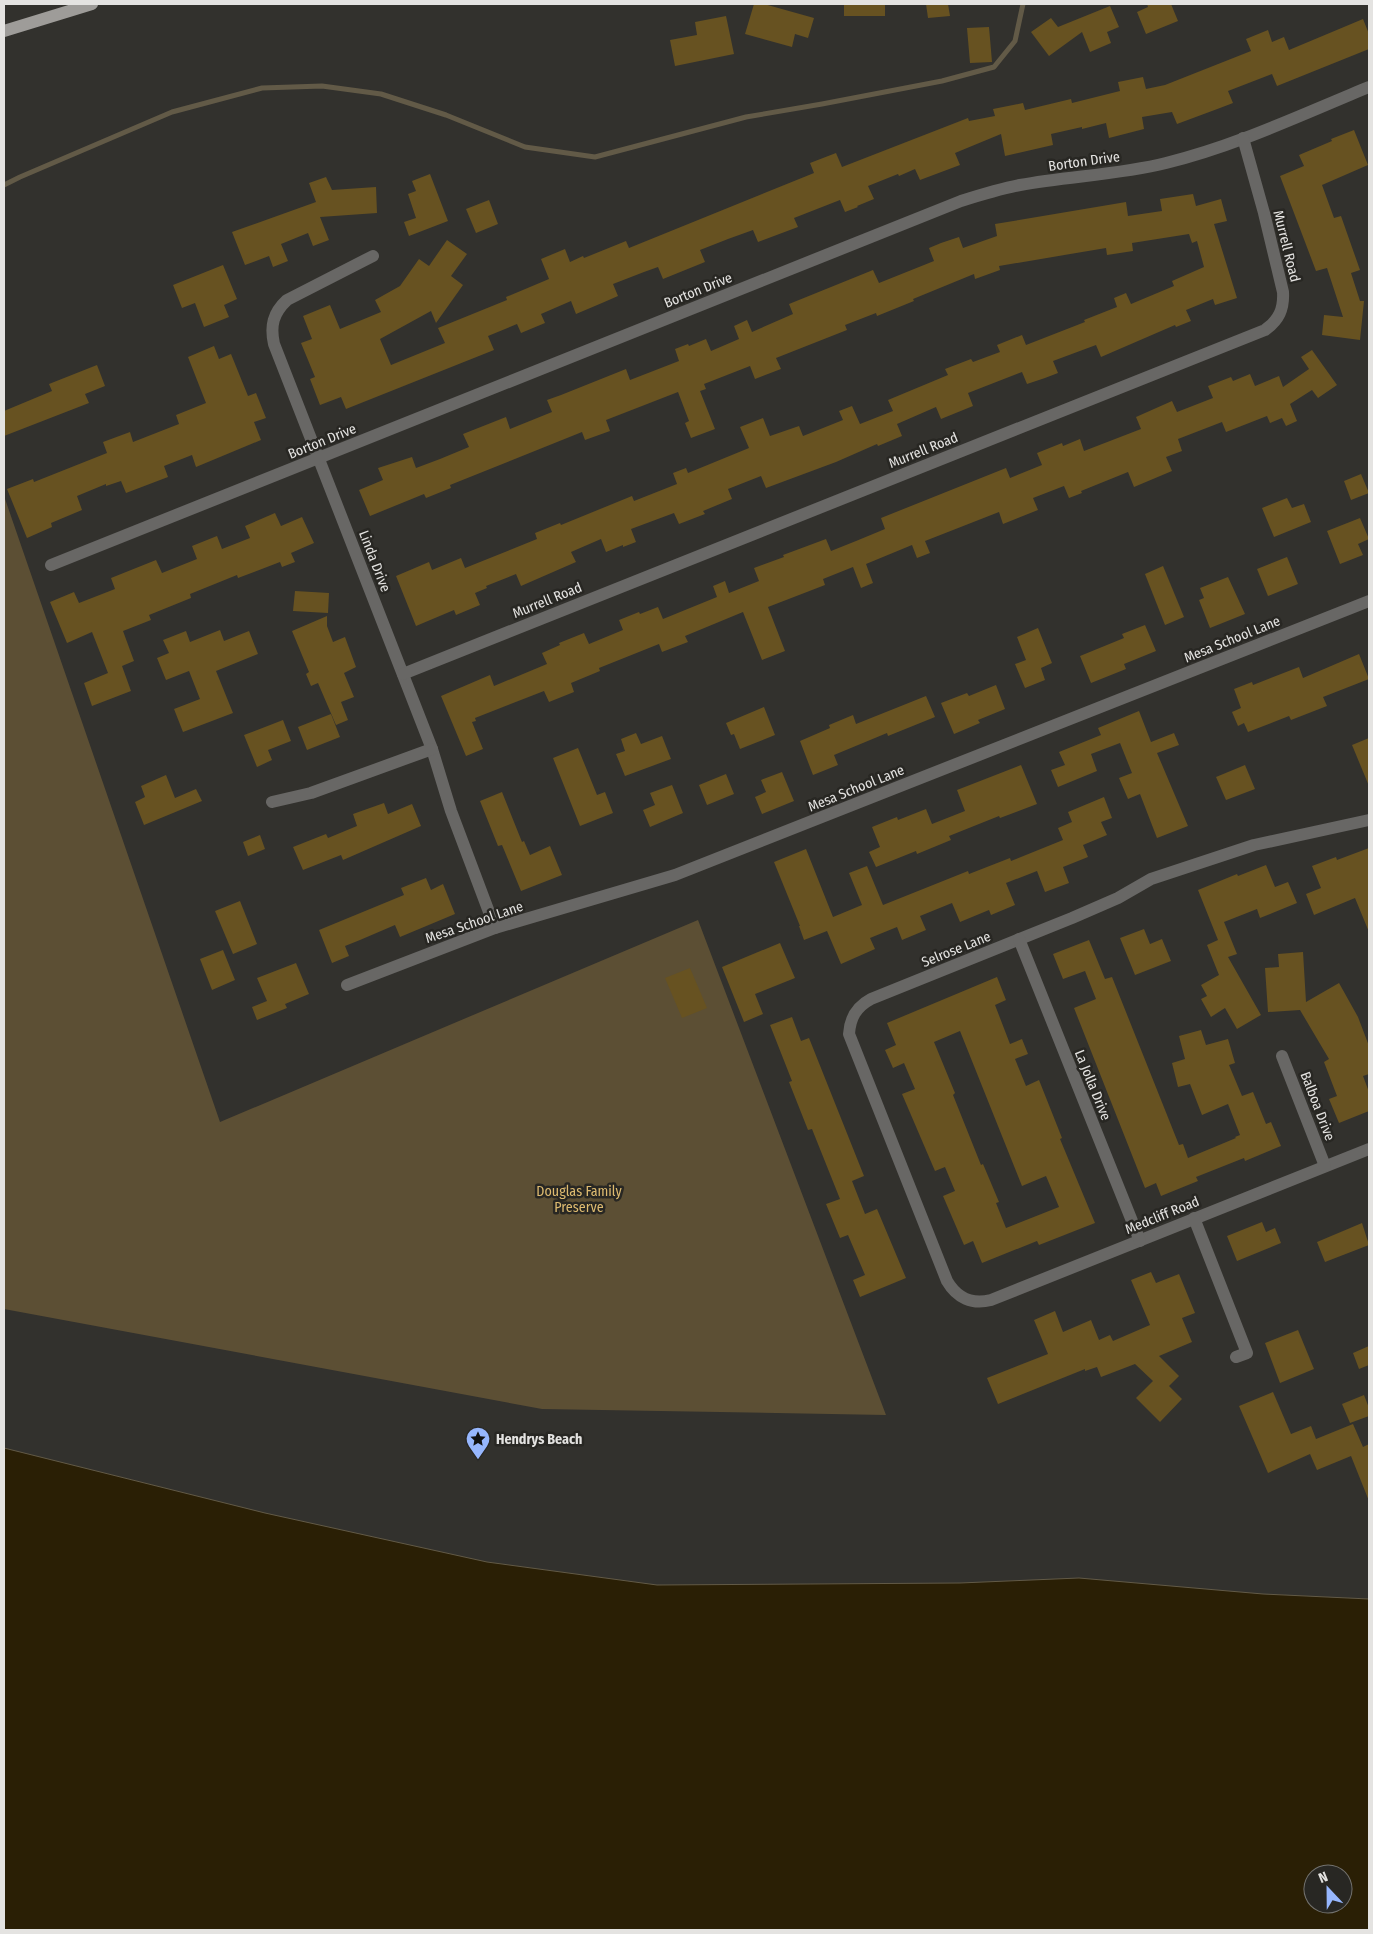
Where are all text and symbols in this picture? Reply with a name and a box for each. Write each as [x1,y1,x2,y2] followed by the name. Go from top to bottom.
[1047,148,1121,175] street label: Borton Drive
[1269,209,1304,284] street label: Murrell Road
[662,269,735,312] street label: Borton Drive
[286,420,359,463] street label: Borton Drive
[886,429,960,472] street label: Murrell Road
[355,528,394,594] street label: Linda Drive
[510,579,584,622] street label: Murrell Road
[1182,612,1283,666] street label: Mesa School Lane
[806,761,907,815] street label: Mesa School Lane
[423,898,525,947] street label: Mesa School Lane
[919,928,993,971] street label: Selrose Lane
[1071,1047,1114,1123] street label: La Jolla Drive
[1297,1069,1338,1143] street label: Balboa Drive
[536,1183,622,1216] park label: Douglas Family Preserve
[1123,1193,1202,1238] street label: Medcliff Road
[465,1426,491,1460] place icon: Hendrys Beach
[496,1431,582,1448] place label: Hendrys Beach
[1303,1864,1353,1914] north arrow
[1316,1868,1330,1887] text: N

